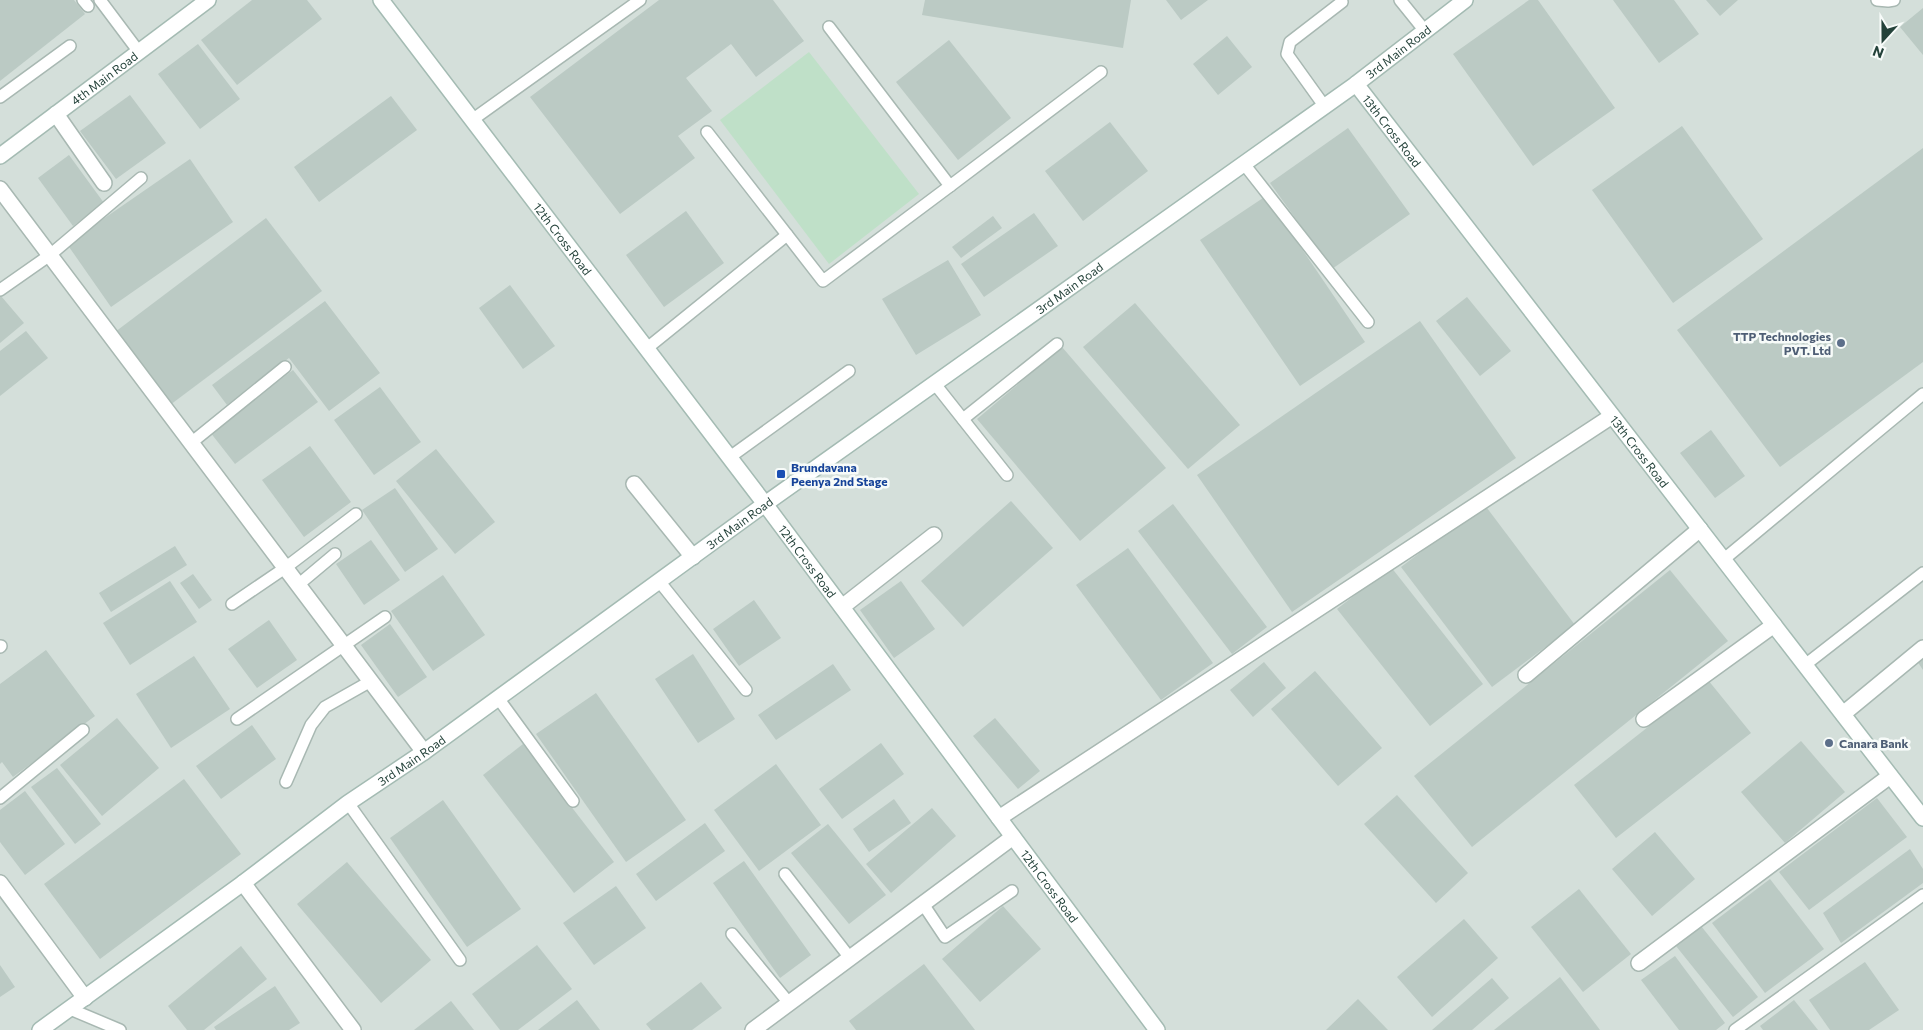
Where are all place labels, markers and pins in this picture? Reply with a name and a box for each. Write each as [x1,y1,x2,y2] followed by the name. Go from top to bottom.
[1733,329,1831,357] place label: TTP Technologies PVT. Ltd
[1835,337,1847,349] marker: TTP Technologies PVT. Ltd
[791,460,887,488] place label: Brundavana Peenya 2nd Stage
[775,468,787,480] marker: Brundavana Peenya 2nd Stage
[1839,736,1908,750] place label: Canara Bank
[1823,737,1835,749] marker: Canara Bank

